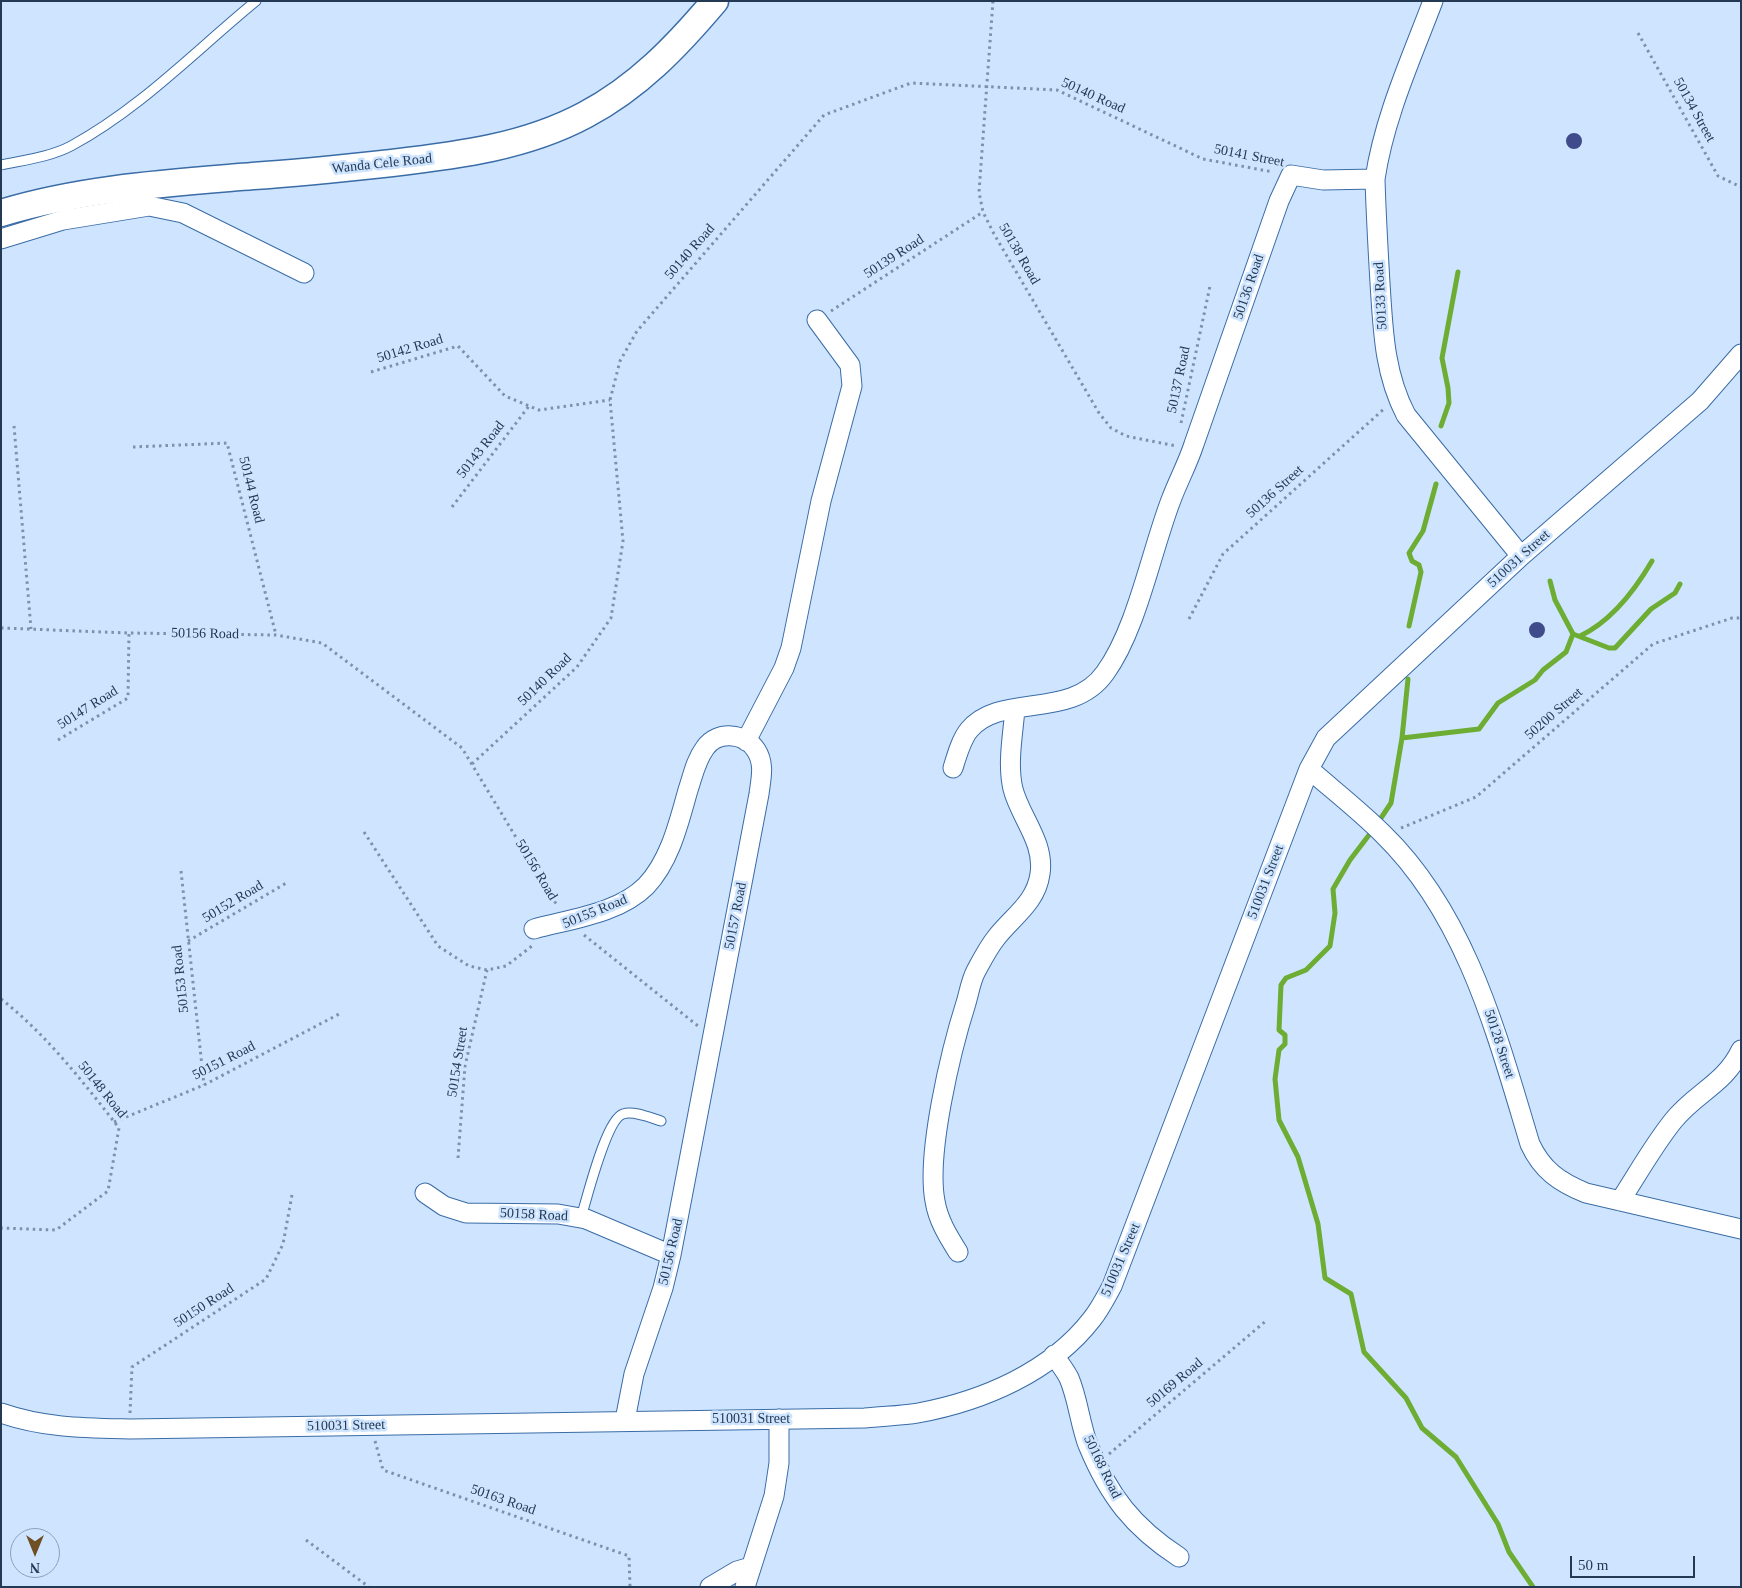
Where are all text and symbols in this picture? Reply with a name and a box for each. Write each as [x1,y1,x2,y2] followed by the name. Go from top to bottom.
[1058,74,1128,118] street label: 50140 Road
[1669,75,1719,145] street label: 50134 Street
[1212,141,1286,171] street label: 50141 Street
[331,150,433,178] street label: Wanda Cele Road
[995,220,1043,288] street label: 50138 Road
[661,221,719,283] street label: 50140 Road
[861,231,927,283] street label: 50139 Road
[1230,252,1268,322] street label: 50136 Road
[1371,262,1391,330] street label: 50133 Road
[375,331,445,367] street label: 50142 Road
[1164,345,1194,415] street label: 50137 Road
[453,418,509,482] street label: 50143 Road
[235,455,267,525] street label: 50144 Road
[1243,462,1307,522] street label: 50136 Street
[1484,527,1554,591] street label: 510031 Street
[171,625,239,643] street label: 50156 Road
[515,650,575,710] street label: 50140 Road
[55,683,121,733] street label: 50147 Road
[1522,684,1586,744] street label: 50200 Street
[511,837,561,903] street label: 50156 Road
[1244,843,1288,921] street label: 510031 Street
[200,877,266,927] street label: 50152 Road
[721,881,751,951] street label: 50157 Road
[560,891,630,933] street label: 50155 Road
[169,944,193,1014] street label: 50153 Road
[1480,1008,1518,1080] street label: 50128 Street
[444,1026,472,1098] street label: 50154 Street
[190,1038,258,1084] street label: 50151 Road
[74,1058,130,1122] street label: 50148 Road
[500,1205,568,1225] street label: 50158 Road
[655,1217,687,1287] street label: 50156 Road
[1098,1221,1144,1299] street label: 510031 Street
[171,1280,237,1332] street label: 50150 Road
[1144,1355,1206,1411] street label: 50169 Road
[712,1411,790,1427] street label: 510031 Street
[307,1417,385,1435] street label: 510031 Street
[1080,1433,1124,1501] street label: 50168 Road
[468,1481,538,1519] street label: 50163 Road
[10,1528,60,1578] north arrow
[1572,1546,1697,1578] scale bar
[1578,1557,1608,1573] text: 50 m
[30,1560,40,1575] text: N

